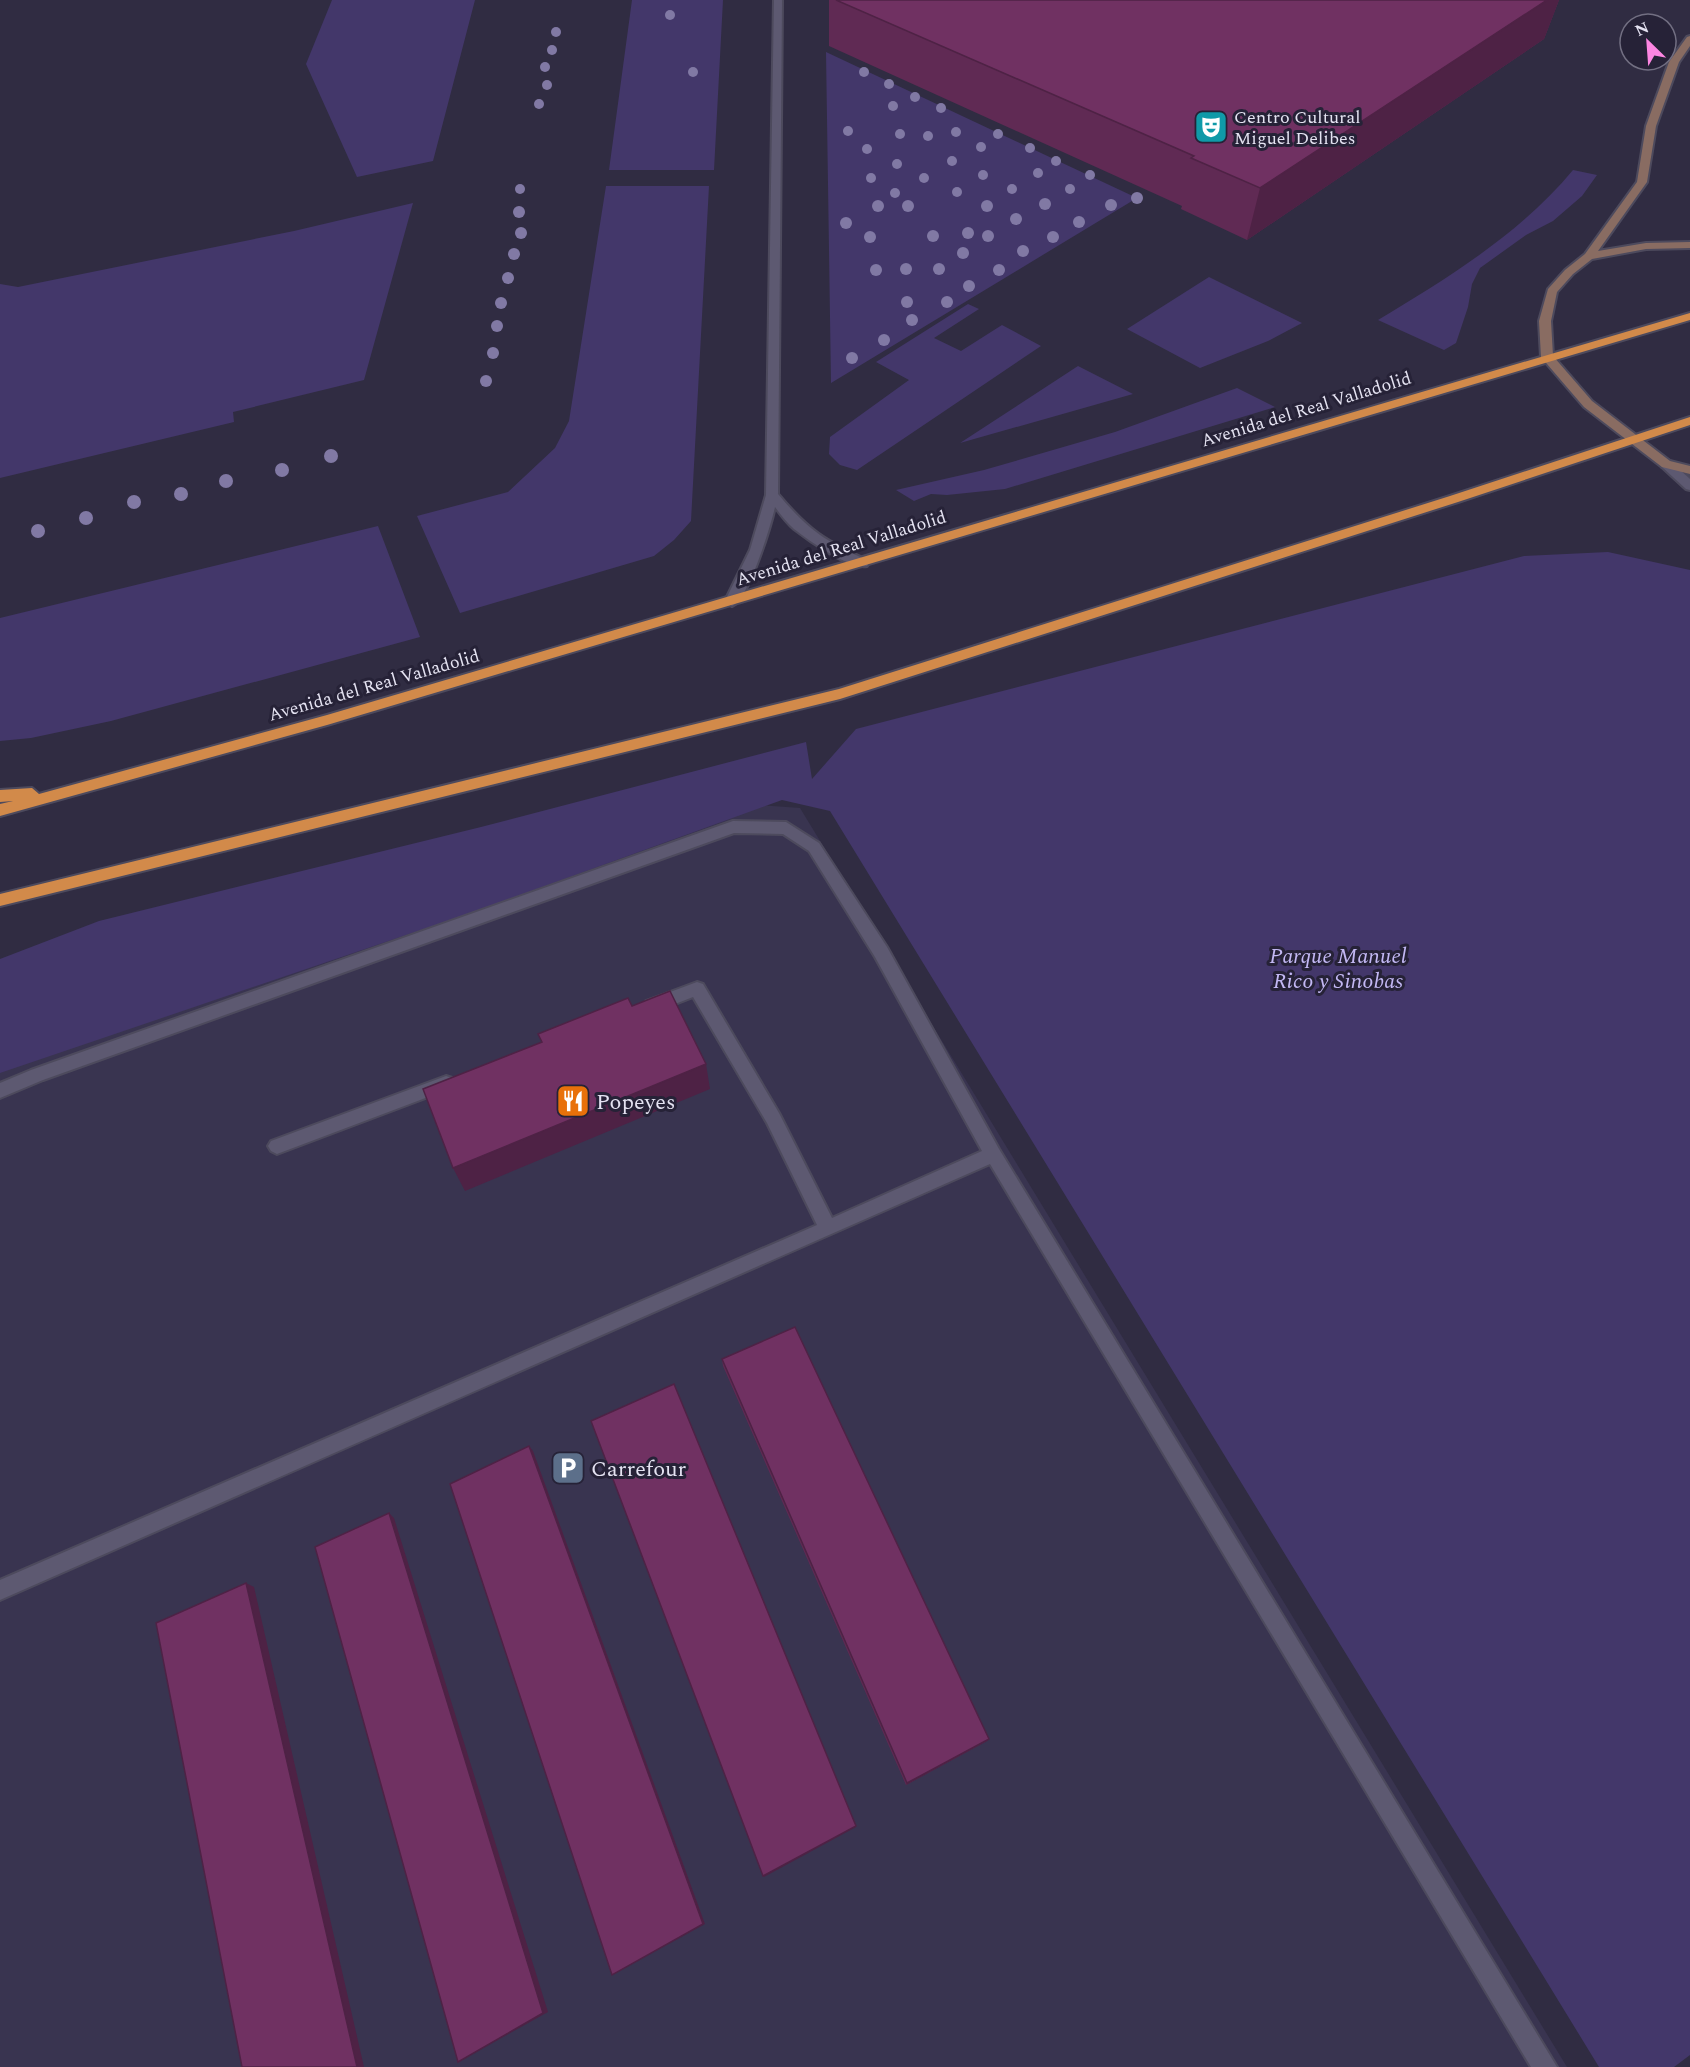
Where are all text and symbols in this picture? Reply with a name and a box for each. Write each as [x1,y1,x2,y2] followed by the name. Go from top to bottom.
[1618,12,1678,72] north arrow
[1631,16,1653,43] text: N
[1234,104,1360,152] place label: Centro Cultural Miguel Delibes
[1193,109,1229,145] theatre icon: Centro Cultural Miguel Delibes
[1198,365,1415,454] street label: Avenida del Real Valladolid
[733,504,950,593] street label: Avenida del Real Valladolid
[265,642,483,729] street label: Avenida del Real Valladolid
[1269,940,1407,998] park label: Parque Manuel Rico y Sinobas
[555,1083,591,1119] restaurant icon: Popeyes
[596,1086,675,1119] place label: Popeyes
[550,1450,586,1486] parking icon: Carrefour
[591,1453,687,1486] place label: Carrefour

